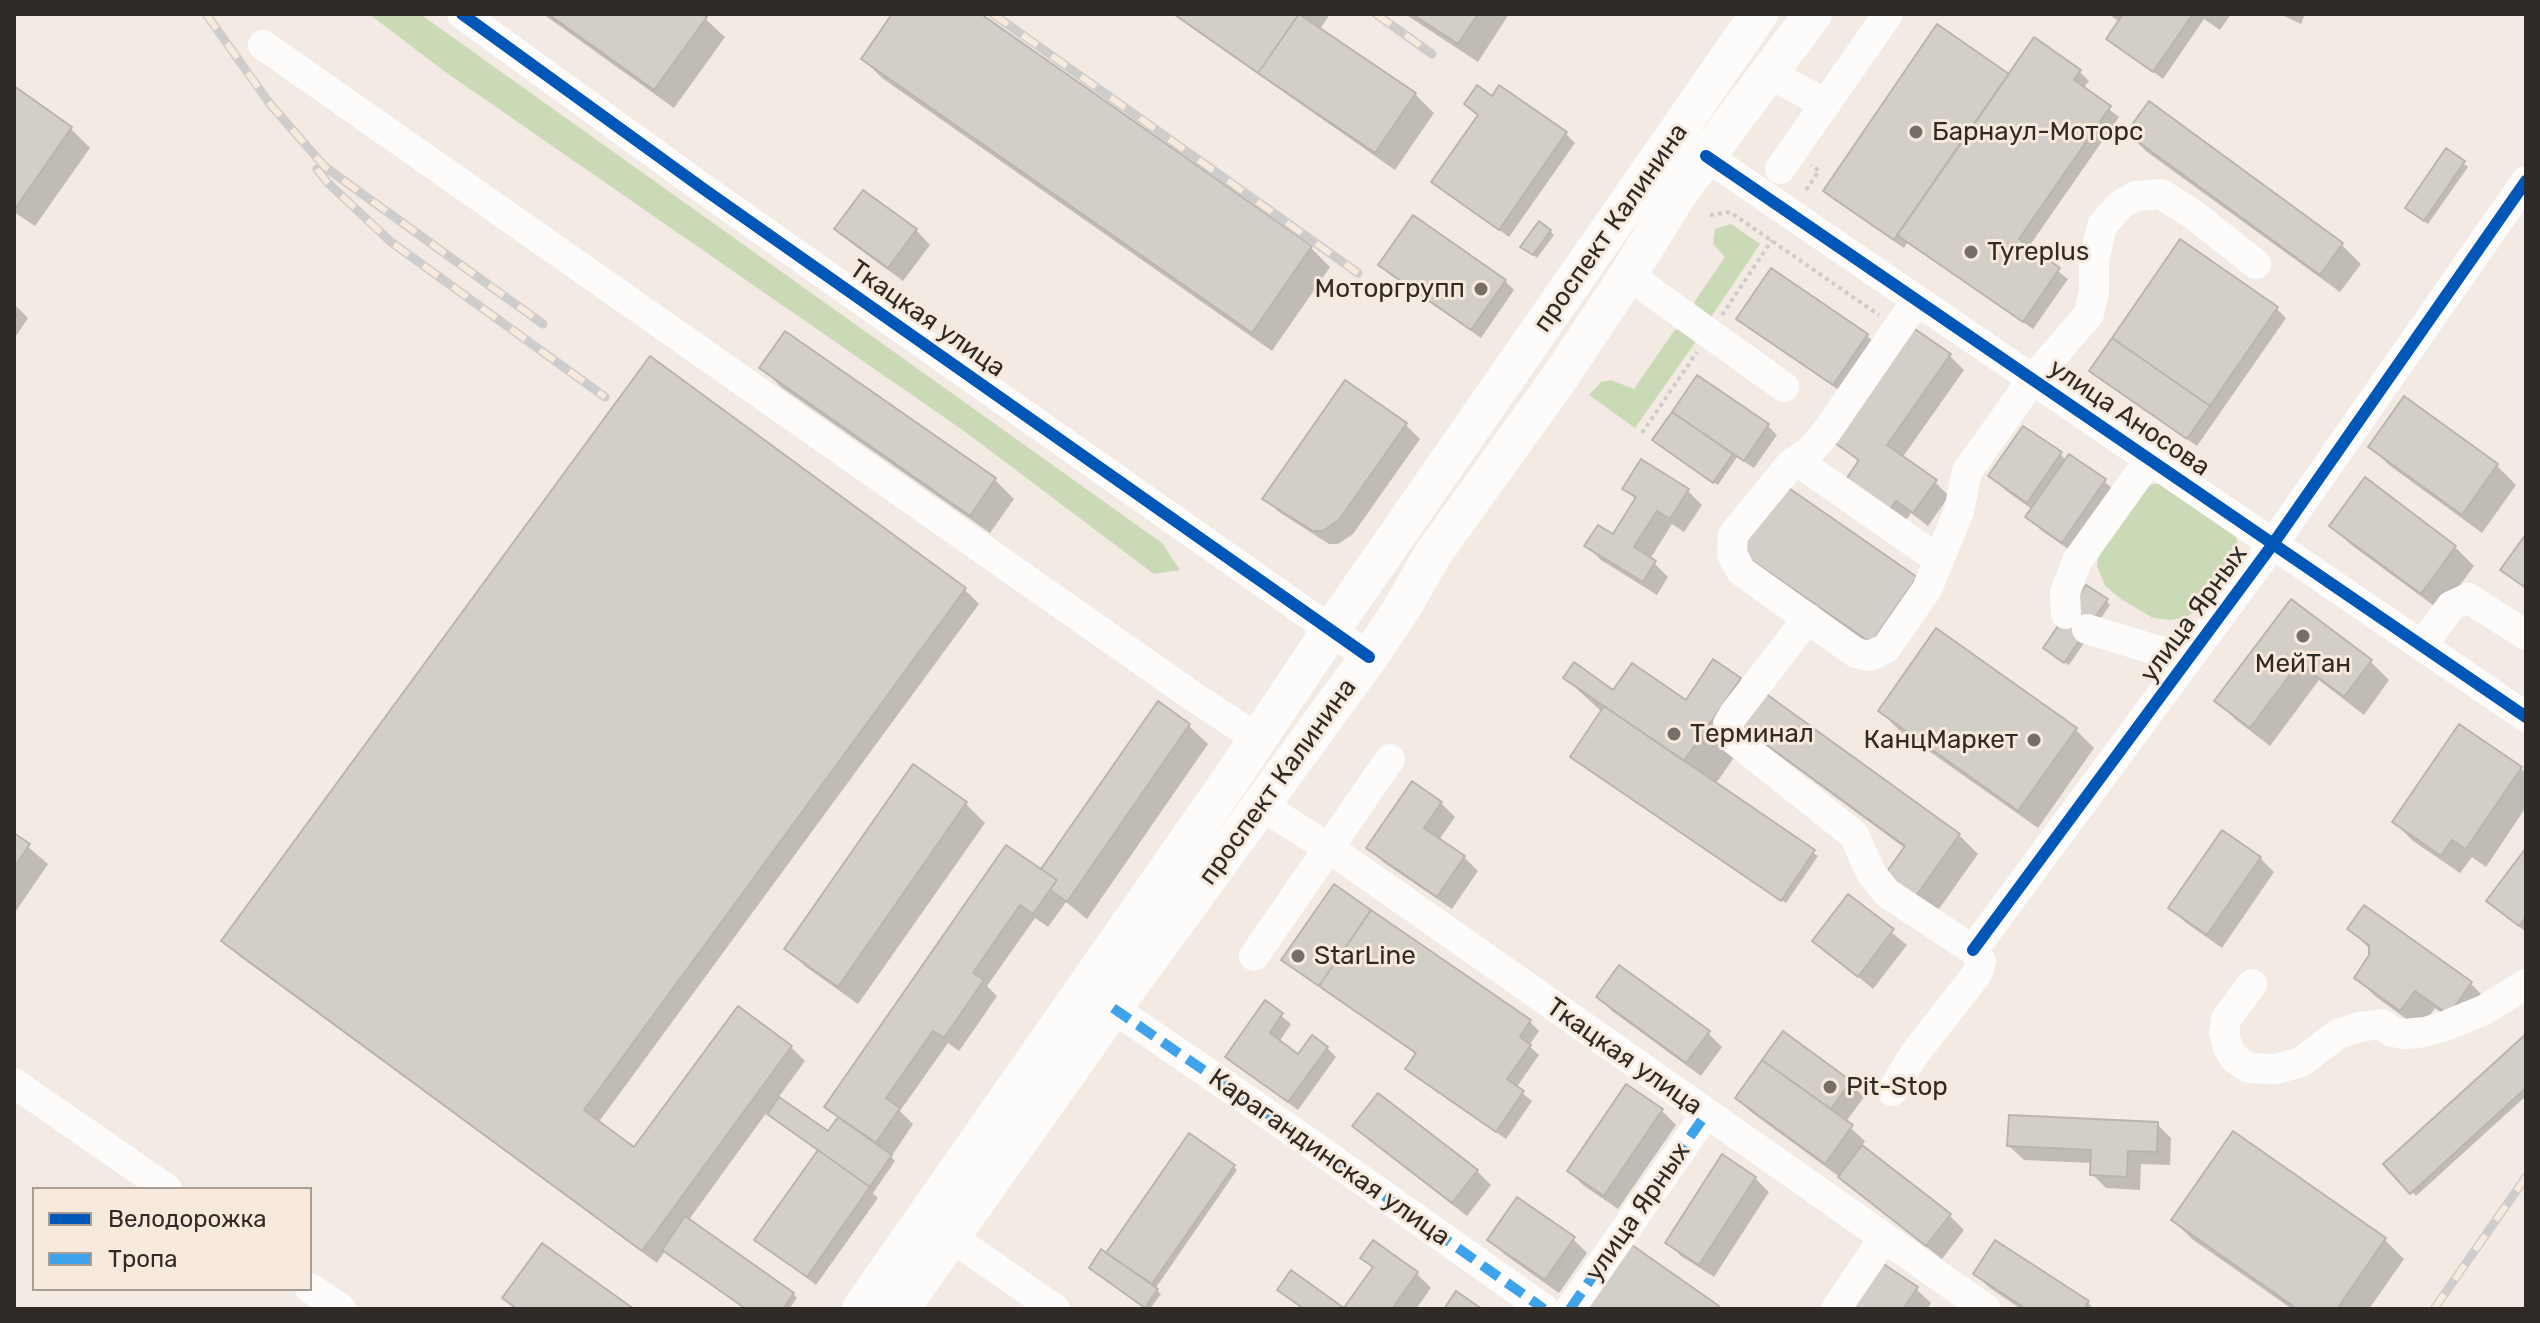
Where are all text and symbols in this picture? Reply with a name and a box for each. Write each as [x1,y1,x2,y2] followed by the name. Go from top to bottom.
[1932,116,2143,148] place label: Барнаул-Моторс
[1527,118,1695,338] street label: проспект Калинина
[1907,123,1925,141] marker: Барнаул-Моторс
[1987,236,2089,268] place label: Tyreplus
[1962,243,1980,261] marker: Tyreplus
[843,254,1011,384] street label: Ткацкая улица
[1315,273,1465,305] place label: Моторгрупп
[1472,280,1490,298] marker: Моторгрупп
[2043,353,2215,483] street label: улица Аносова
[2134,539,2254,689] street label: улица Ярных
[2294,627,2312,645] marker: МейТан
[2255,648,2351,680] place label: МейТан
[1193,673,1363,891] street label: проспект Калинина
[1690,718,1814,750] place label: Терминал
[1863,724,2018,756] place label: КанцМаркет
[1665,725,1683,743] marker: Терминал
[2025,731,2043,749] marker: КанцМаркет
[1314,940,1416,972] place label: StarLine
[1289,947,1307,965] marker: StarLine
[1540,992,1708,1122] street label: Ткацкая улица
[1202,1063,1456,1253] street label: Карагандинская улица
[1846,1071,1948,1103] place label: Pit-Stop
[1821,1078,1839,1096] marker: Pit-Stop
[1579,1137,1697,1287] street label: улица Ярных
[32,1187,312,1291] legend
[108,1205,267,1233] text: Велодорожка
[108,1245,177,1273] text: Тропа

